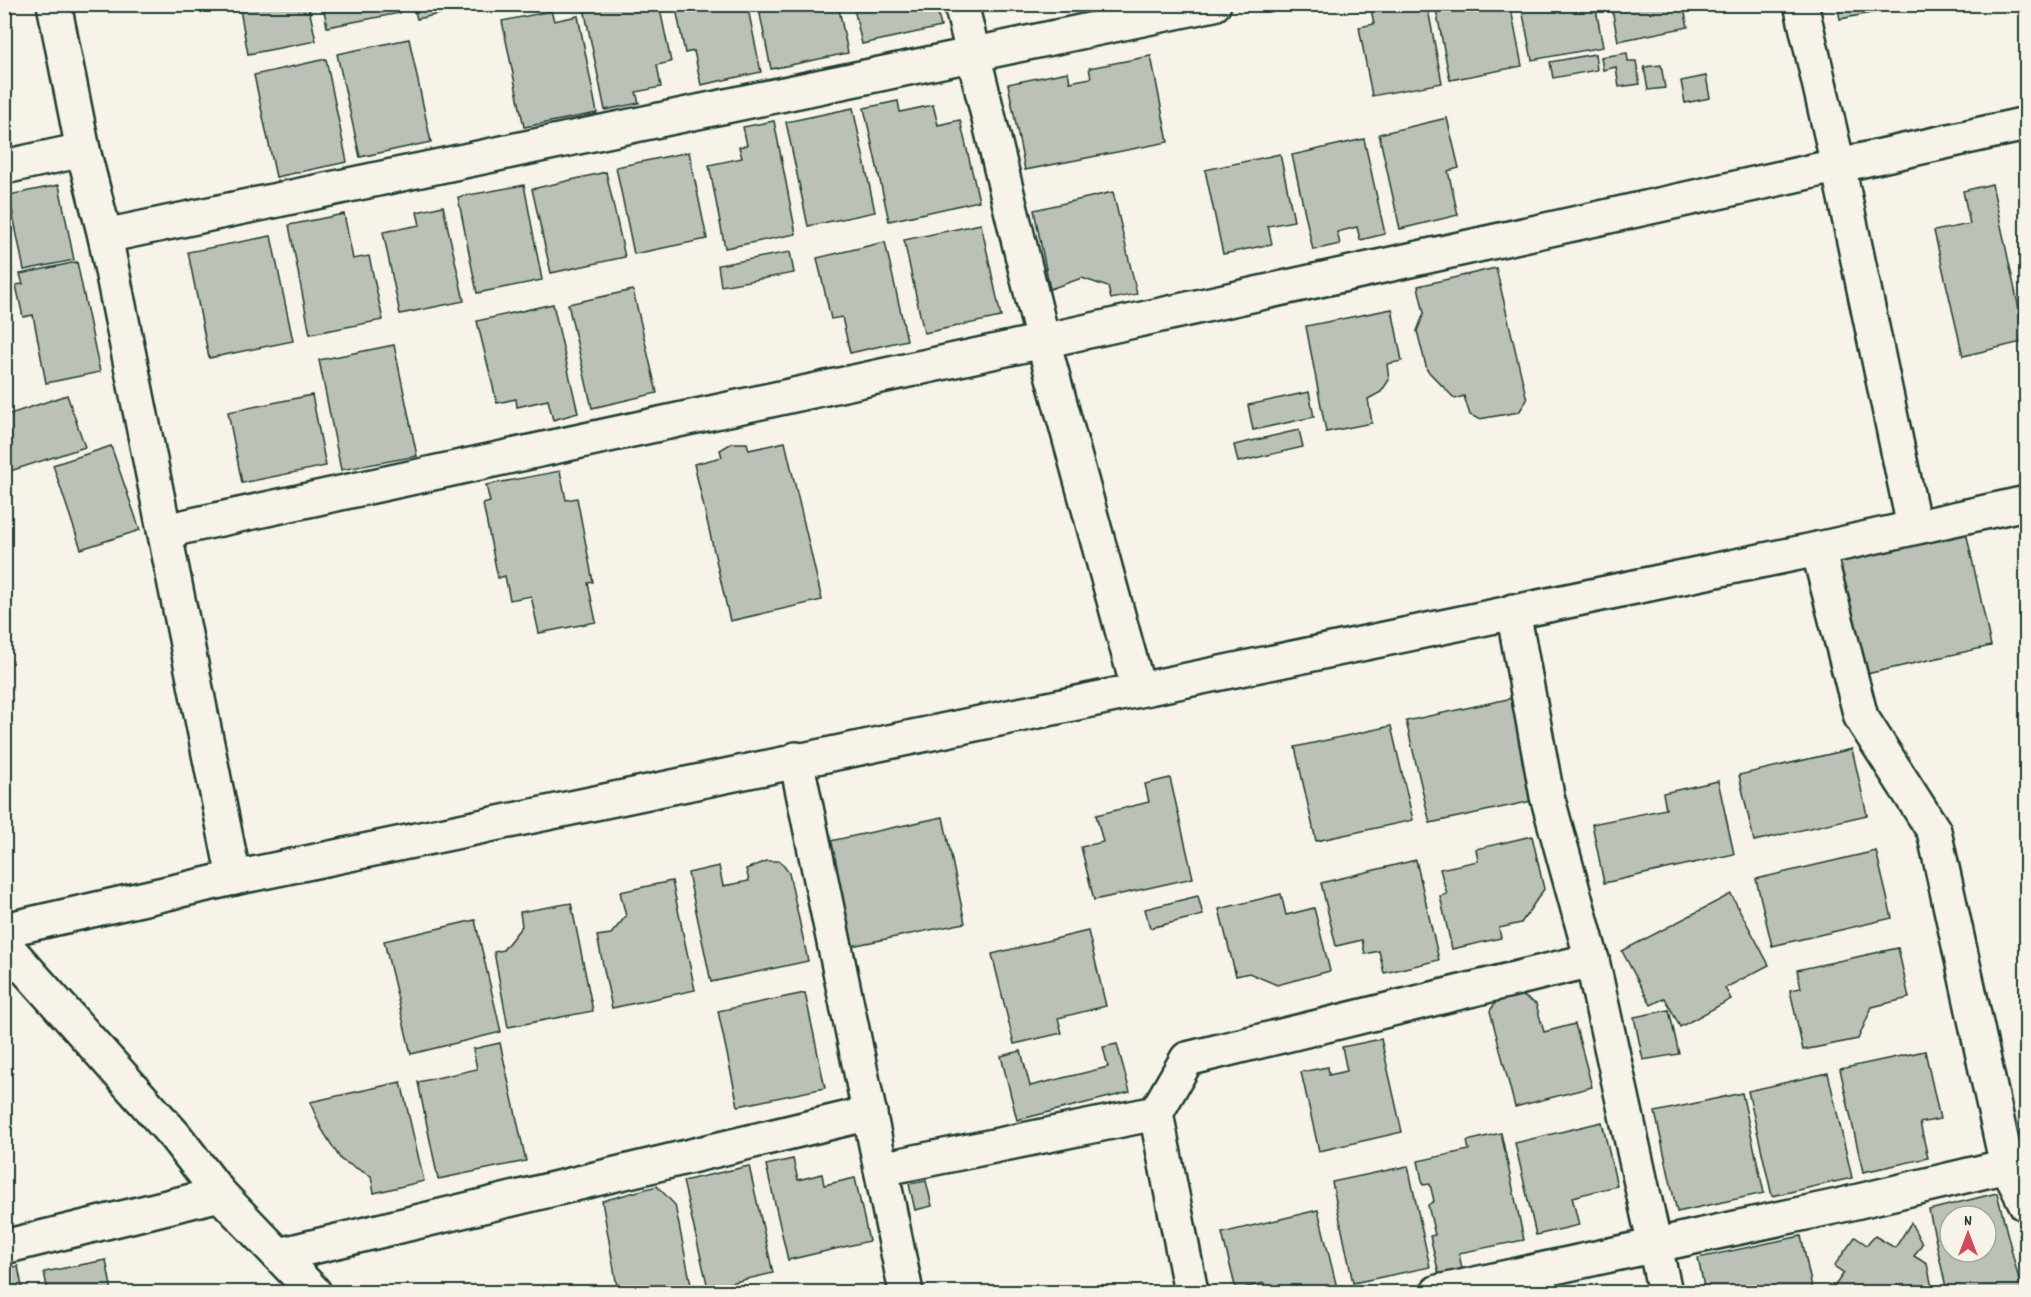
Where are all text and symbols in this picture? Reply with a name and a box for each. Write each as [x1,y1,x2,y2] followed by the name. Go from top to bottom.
[1938,1204,1998,1264] north arrow
[1964,1210,1972,1233] text: N

